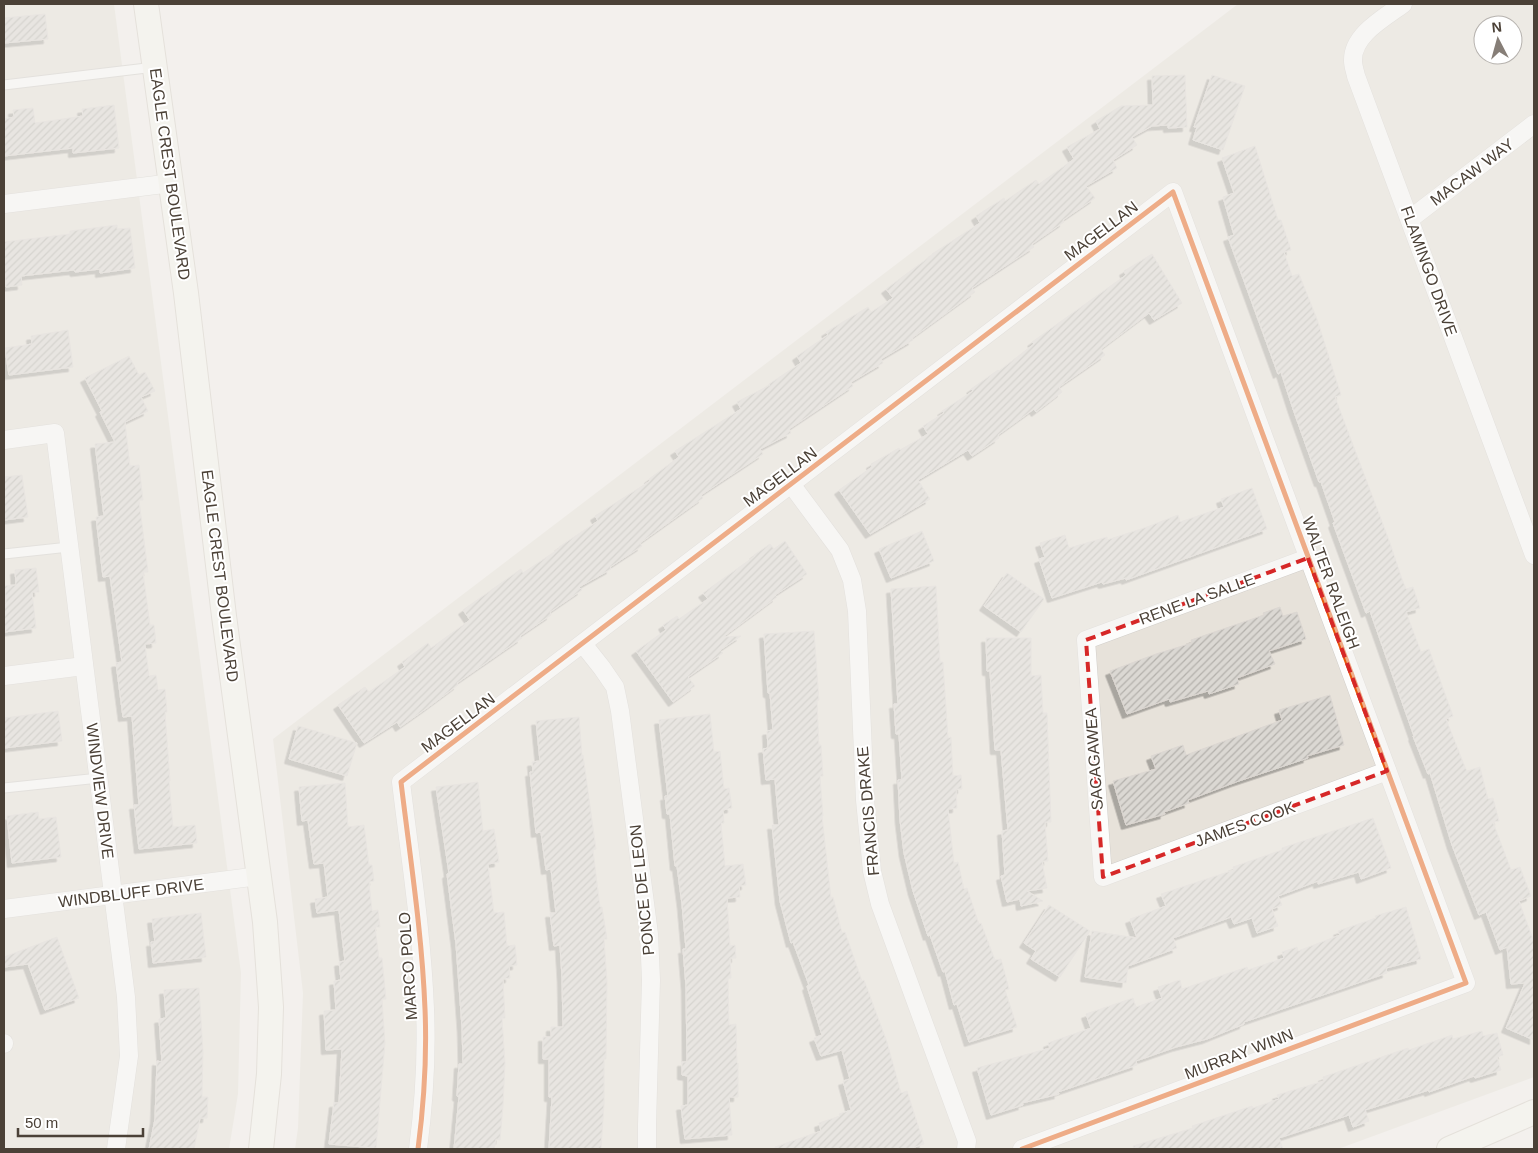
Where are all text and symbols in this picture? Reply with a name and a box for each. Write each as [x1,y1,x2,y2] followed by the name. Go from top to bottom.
[1473,15,1523,65] north arrow
[1491,19,1503,36] text: N
[147,67,193,281] street label: EAGLE CREST BOULEVARD
[1427,135,1517,209] street label: MACAW WAY
[1061,198,1141,264] street label: MAGELLAN
[1398,204,1460,338] street label: FLAMINGO DRIVE
[740,444,820,510] street label: MAGELLAN
[199,469,241,683] street label: EAGLE CREST BOULEVARD
[1299,515,1363,651] street label: WALTER RALEIGH
[1137,570,1257,628] street label: RENE LA SALLE
[418,690,498,756] street label: MAGELLAN
[1082,707,1106,811] street label: SACAGAWEA
[83,722,117,860] street label: WINDVIEW DRIVE
[854,746,882,876] street label: FRANCIS DRAKE
[1193,798,1298,850] street label: JAMES COOK
[627,824,657,956] street label: PONCE DE LEON
[57,876,205,910] street label: WINDBLUFF DRIVE
[396,911,420,1021] street label: MARCO POLO
[1182,1025,1296,1083] street label: MURRAY WINN
[18,1106,142,1138] scale bar
[25,1114,58,1131] text: 50 m

